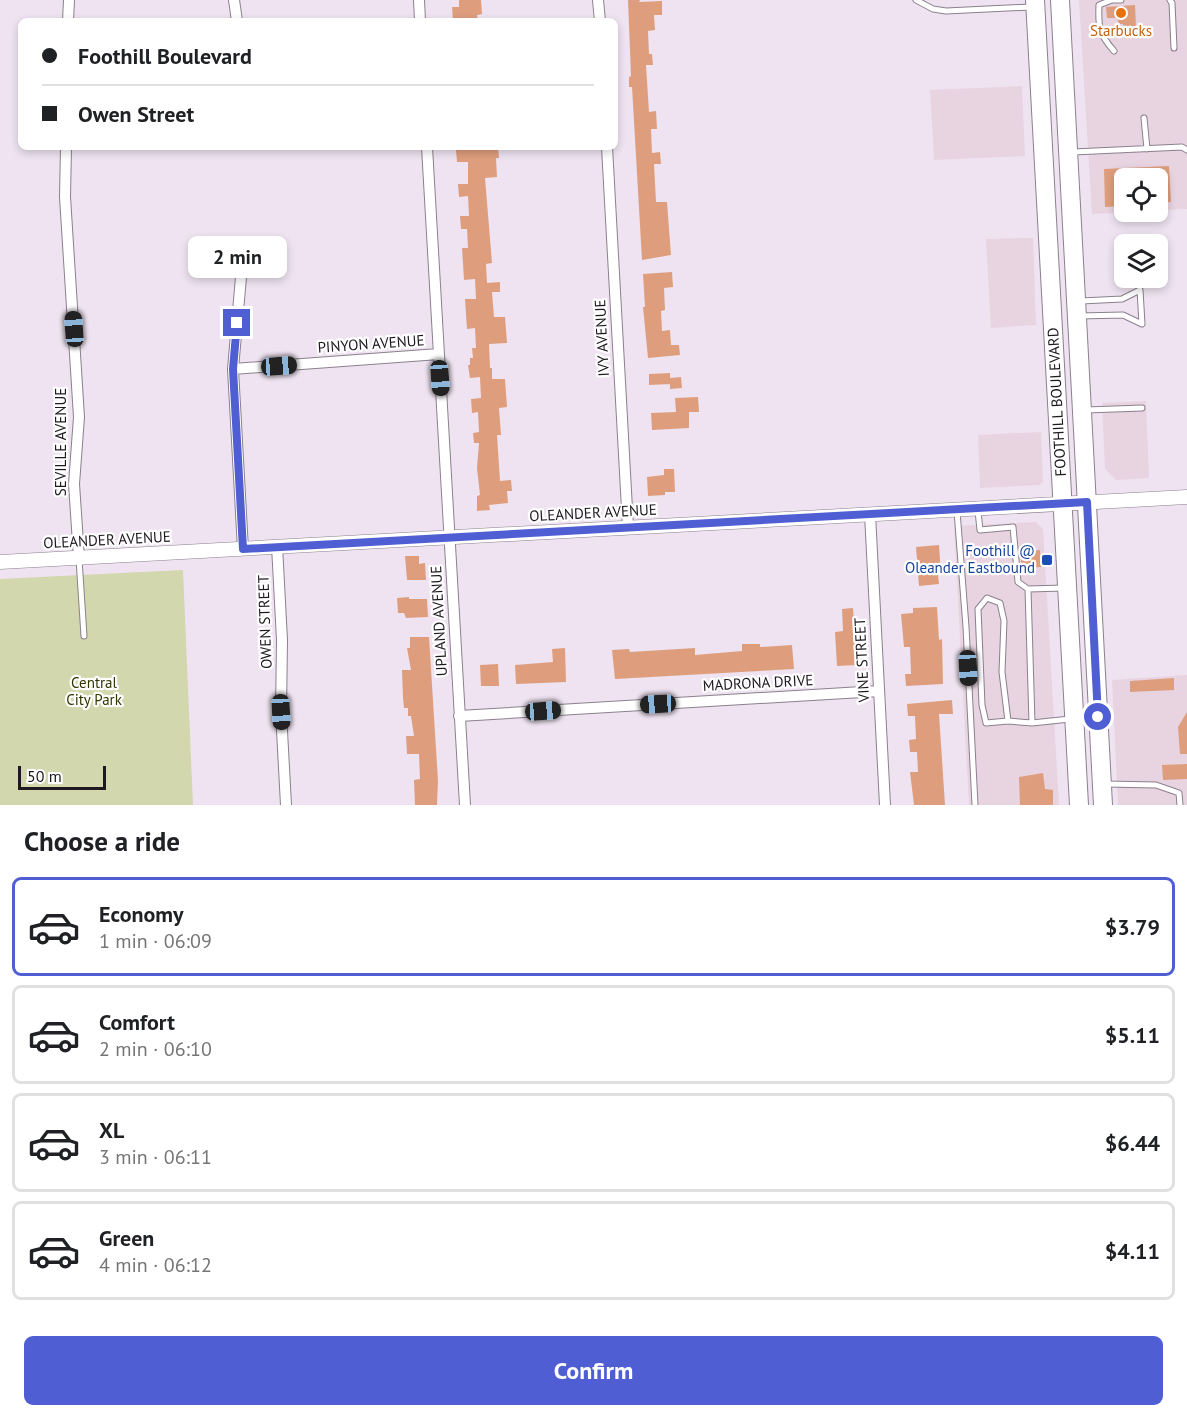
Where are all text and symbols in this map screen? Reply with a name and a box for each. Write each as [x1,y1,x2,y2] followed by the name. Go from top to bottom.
[1114,6,1128,20] marker: Starbucks
[1090,21,1152,40] place label: Starbucks
[78,42,252,70] text: Foothill Boulevard
[78,100,194,128] text: Owen Street
[1114,168,1168,288] map controls
[1114,168,1168,222] button: locate
[1114,234,1168,288] button: layers
[188,236,286,278] callout: 2 min
[213,244,262,270] text: 2 min
[590,299,613,377] street label: IVY AVENUE
[223,309,250,336] route end
[64,310,84,348] car
[1043,327,1070,477] street label: FOOTHILL BOULEVARD
[317,330,425,357] street label: PINYON AVENUE
[260,356,298,376] car
[430,359,450,397] car
[51,388,70,496] street label: SEVILLE AVENUE
[529,500,657,525] street label: OLEANDER AVENUE
[43,527,171,552] street label: OLEANDER AVENUE
[905,541,1035,577] place label: Foothill @ Oleander Eastbound
[1040,553,1054,567] marker: Foothill @ Oleander Eastbound
[426,565,451,677] street label: UPLAND AVENUE
[253,574,276,669] street label: OWEN STREET
[850,617,873,704] street label: VINE STREET
[958,650,978,686] car
[702,670,814,695] street label: MADRONA DRIVE
[66,673,123,709] park label: Central City Park
[271,694,291,730] car
[640,694,676,714] car
[524,701,562,721] car
[1084,703,1111,730] route start
[18,763,106,790] scale bar
[27,766,62,786] text: 50 m
[24,824,180,858] text: Choose a ride
[27,900,81,954] icon: car
[99,900,183,928] text: Economy
[1105,913,1160,941] text: $3.79
[99,928,212,954] text: 1 min · 06:09
[27,1008,81,1062] icon: car
[99,1008,175,1036] text: Comfort
[1105,1021,1160,1049] text: $5.11
[99,1036,212,1062] text: 2 min · 06:10
[27,1116,81,1170] icon: car
[99,1116,124,1144] text: XL
[1105,1129,1160,1157] text: $6.44
[99,1144,212,1170] text: 3 min · 06:11
[27,1224,81,1278] icon: car
[99,1224,154,1252] text: Green
[1105,1237,1160,1265] text: $4.11
[99,1252,212,1278] text: 4 min · 06:12
[24,1336,1163,1405] button: Confirm

